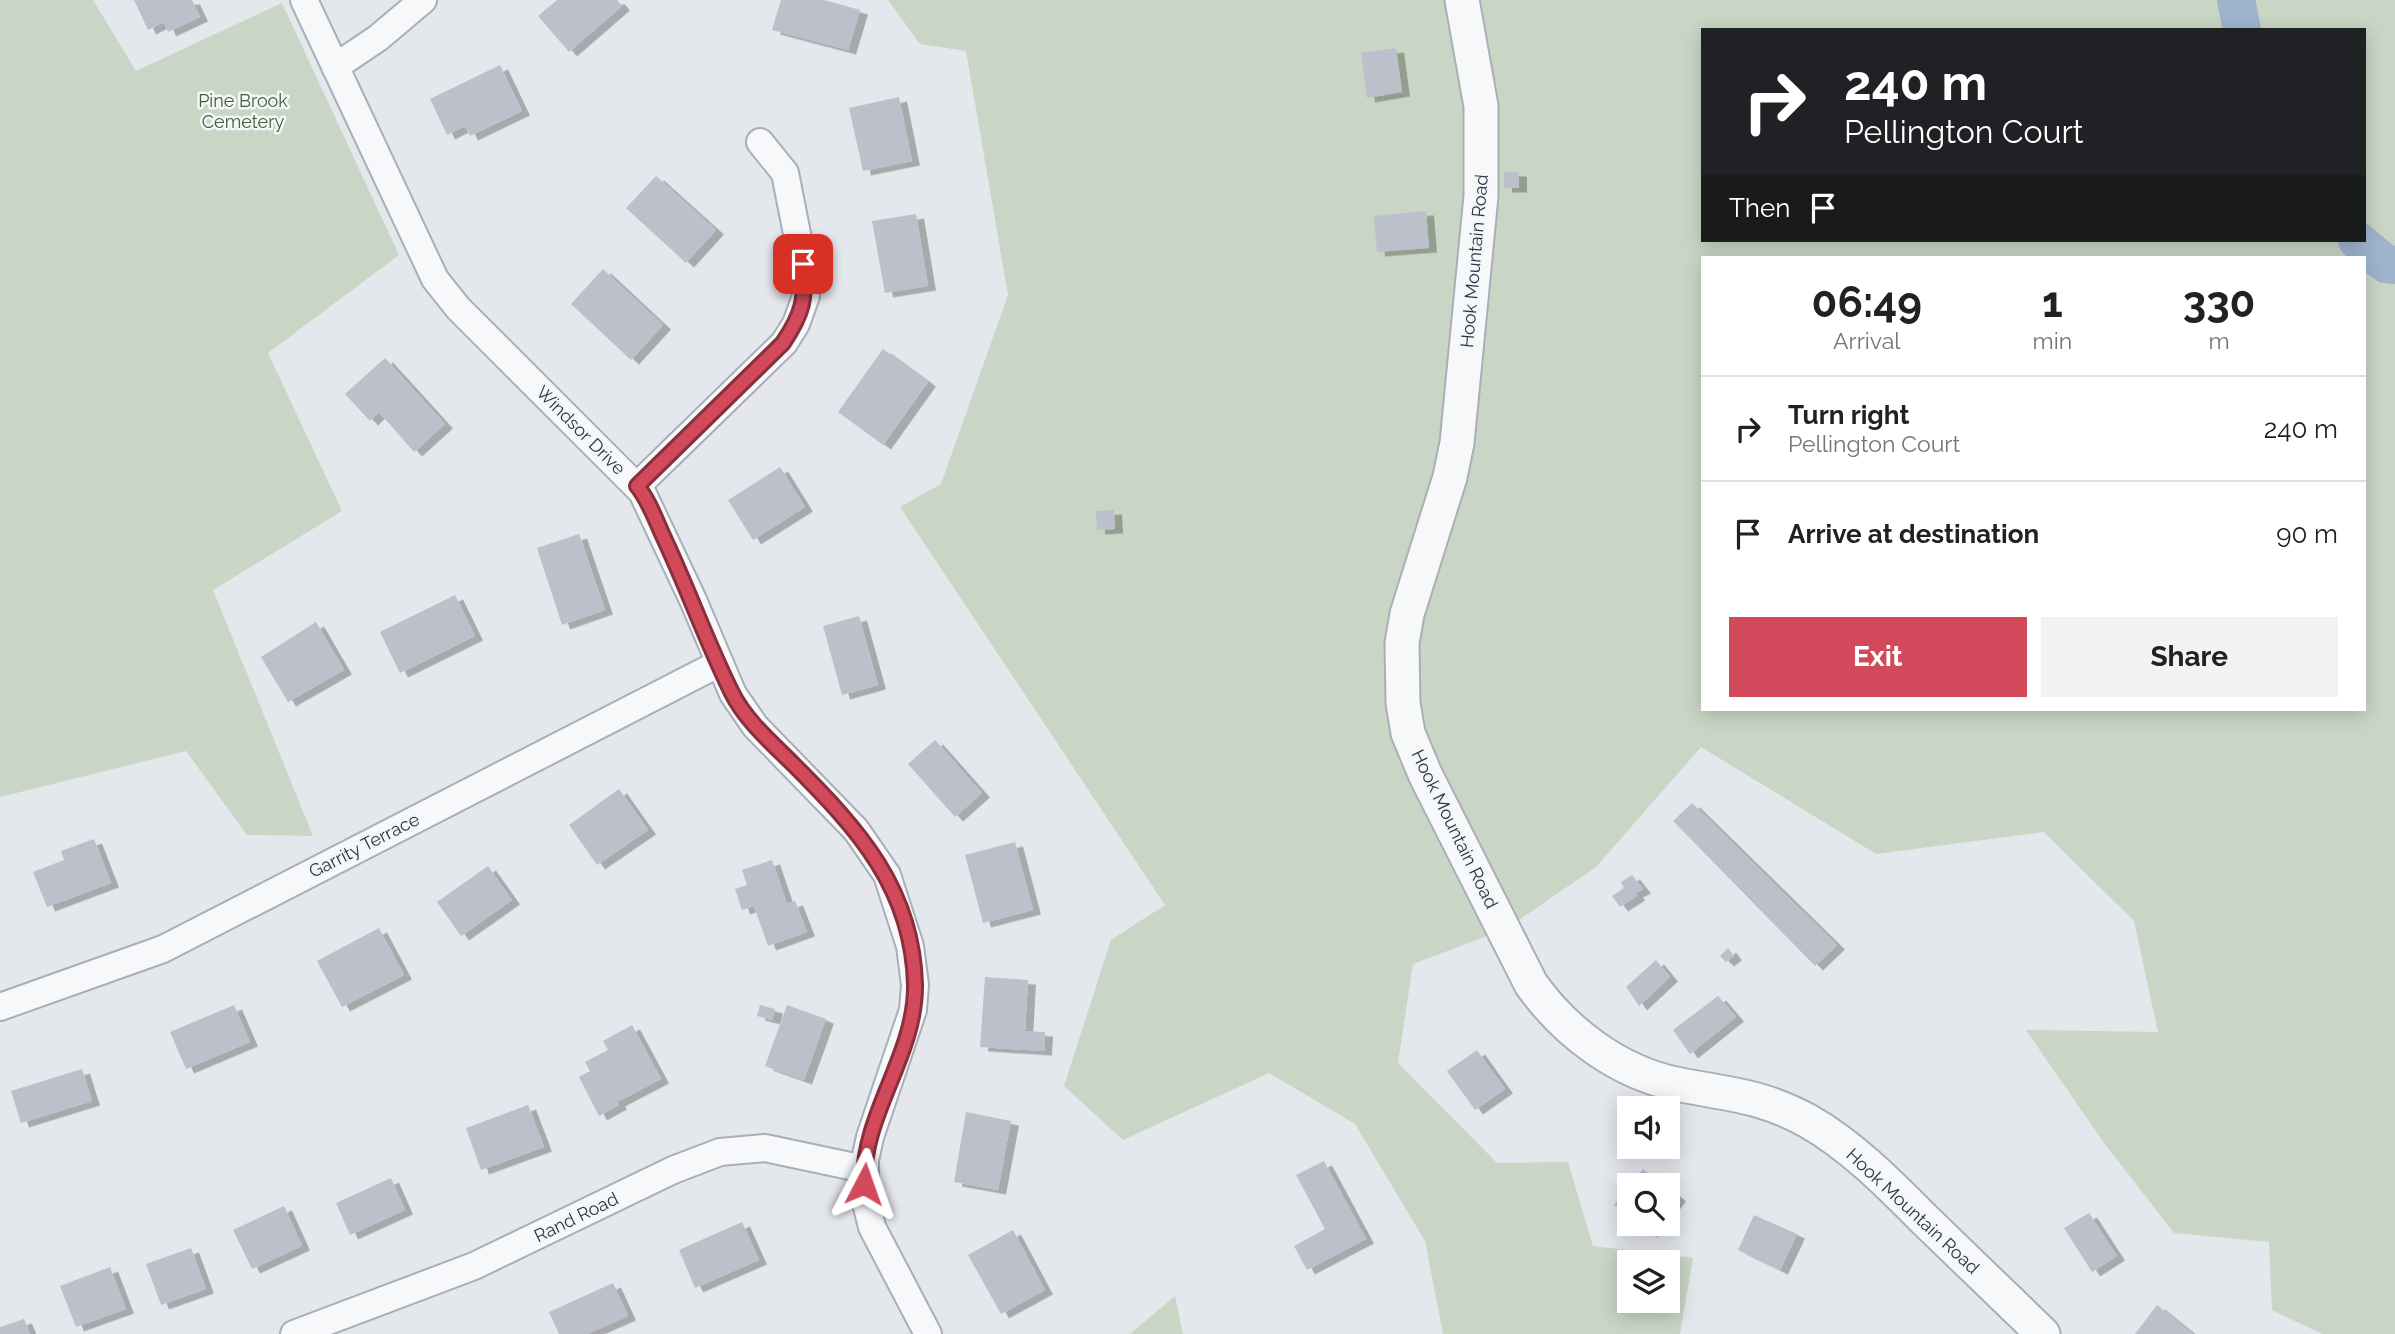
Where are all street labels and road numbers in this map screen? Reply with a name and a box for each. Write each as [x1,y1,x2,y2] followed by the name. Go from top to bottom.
[1456,173,1492,349] street label: Hook Mountain Road
[532,381,630,479] street label: Windsor Drive
[1407,746,1503,912] street label: Hook Mountain Road
[305,808,423,882] street label: Garrity Terrace
[1842,1144,1984,1278] street label: Hook Mountain Road
[531,1188,621,1246] street label: Rand Road

